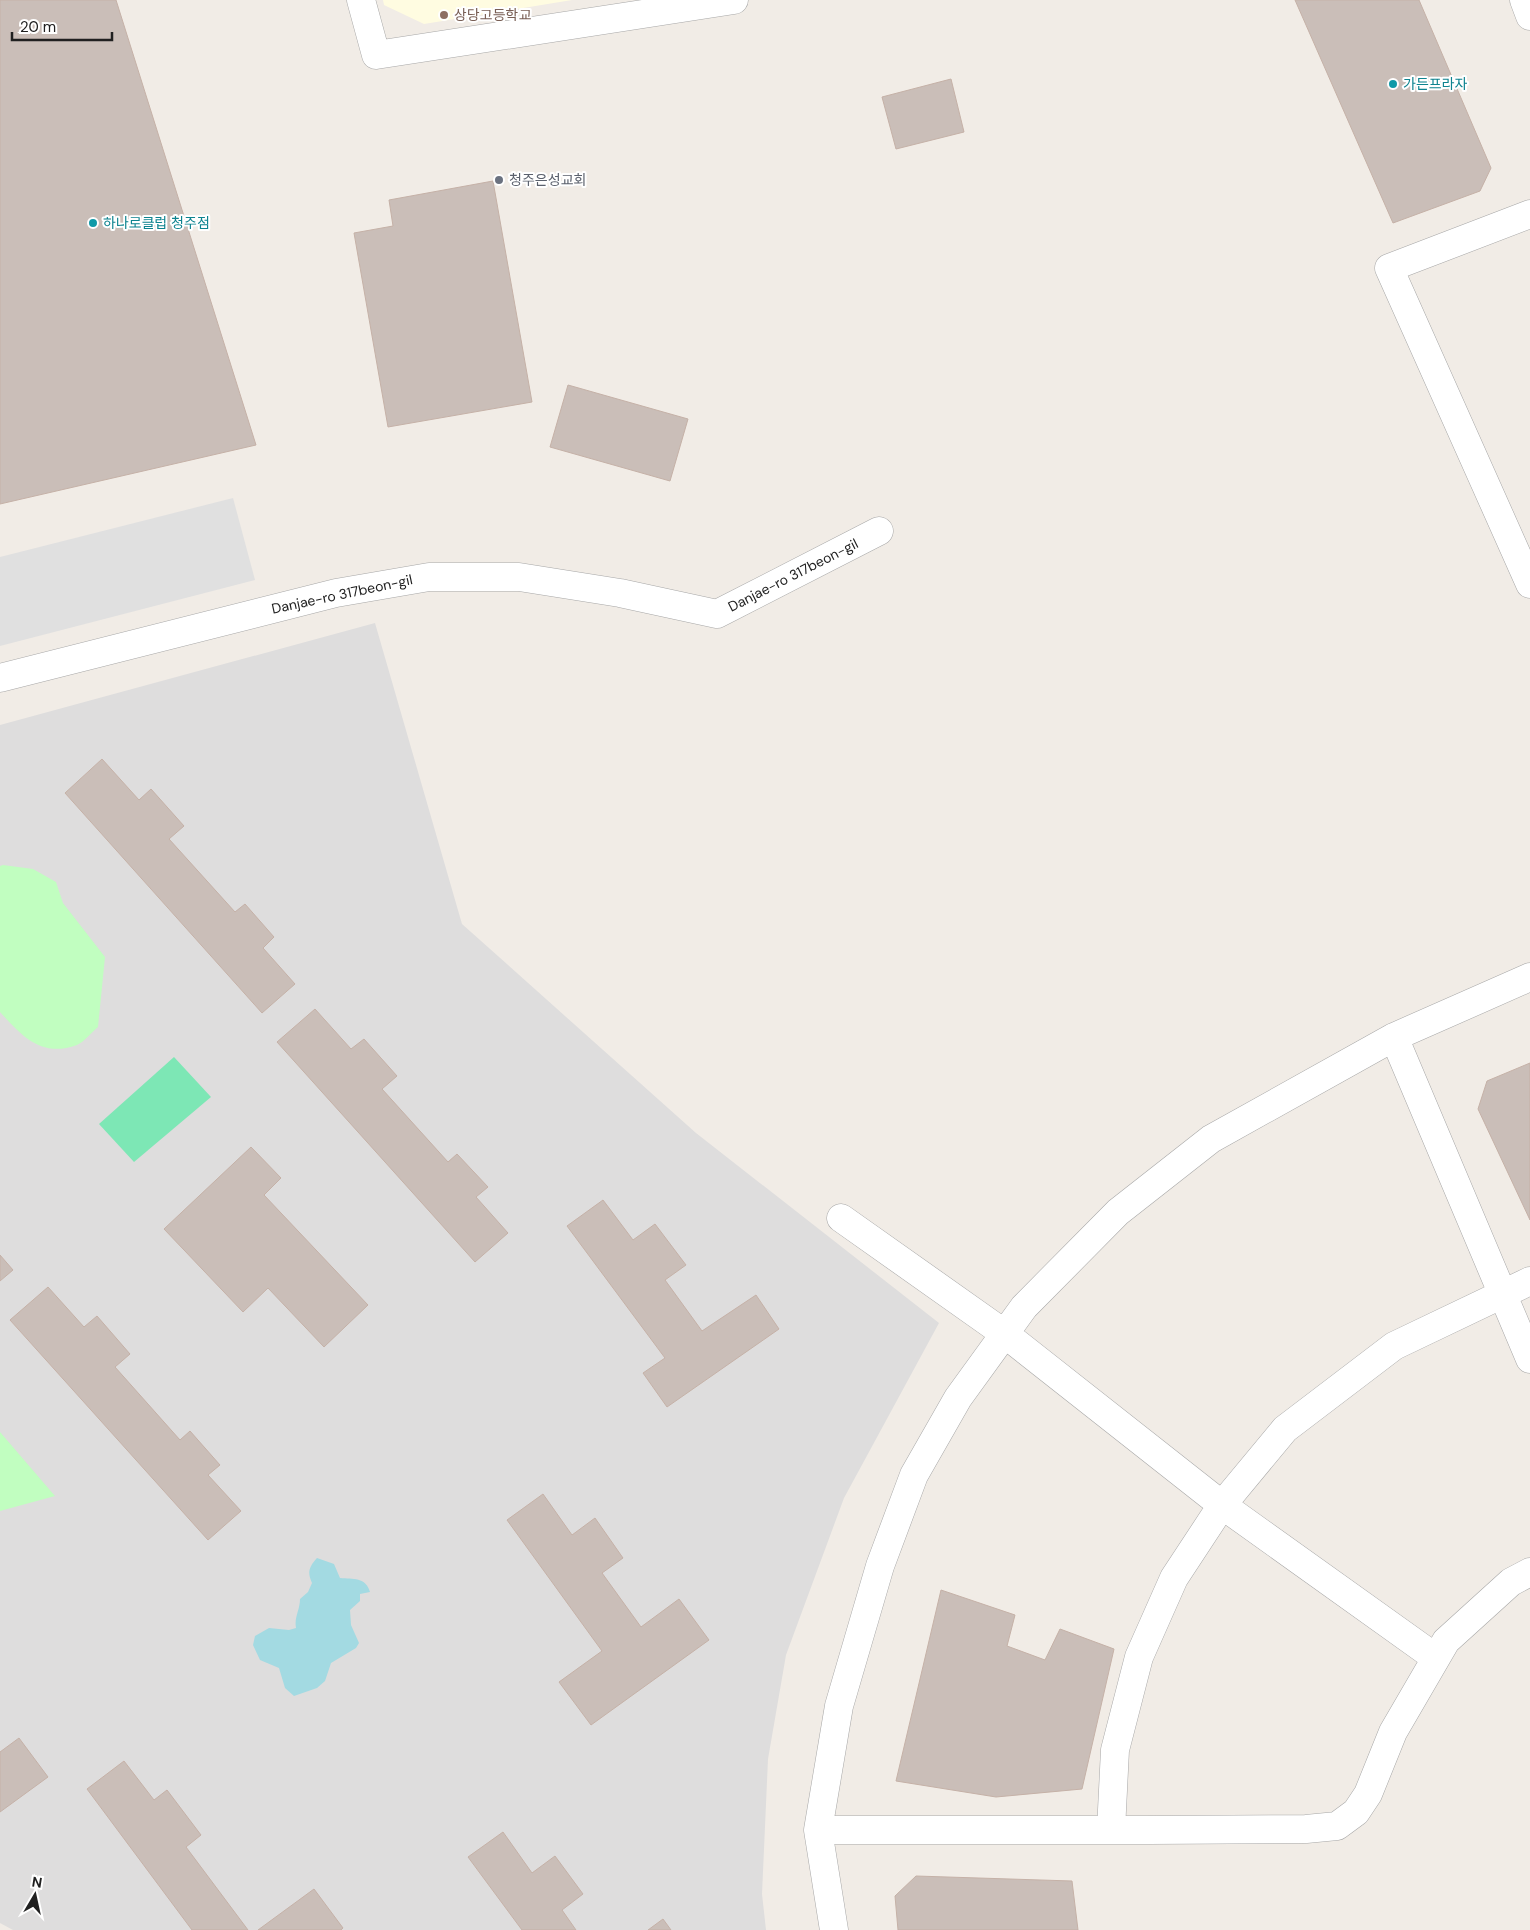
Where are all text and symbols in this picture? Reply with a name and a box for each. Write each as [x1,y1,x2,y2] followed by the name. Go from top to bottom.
[454,6,531,24] place label: 상당고등학교
[438,9,450,21] marker: 상당고등학교
[12,10,112,42] scale bar
[20,17,56,37] text: 20 m
[1403,75,1468,93] place label: 가든프라자
[1387,78,1399,90] marker: 가든프라자
[509,171,586,189] place label: 청주은성교회
[493,174,505,186] marker: 청주은성교회
[103,214,210,232] place label: 하나로클럽 청주점
[87,217,99,229] marker: 하나로클럽 청주점
[725,534,861,616] street label: Danjae-ro 317beon-gil
[270,570,414,618] street label: Danjae-ro 317beon-gil
[10,1870,60,1920] north arrow
[31,1872,43,1892] text: N

